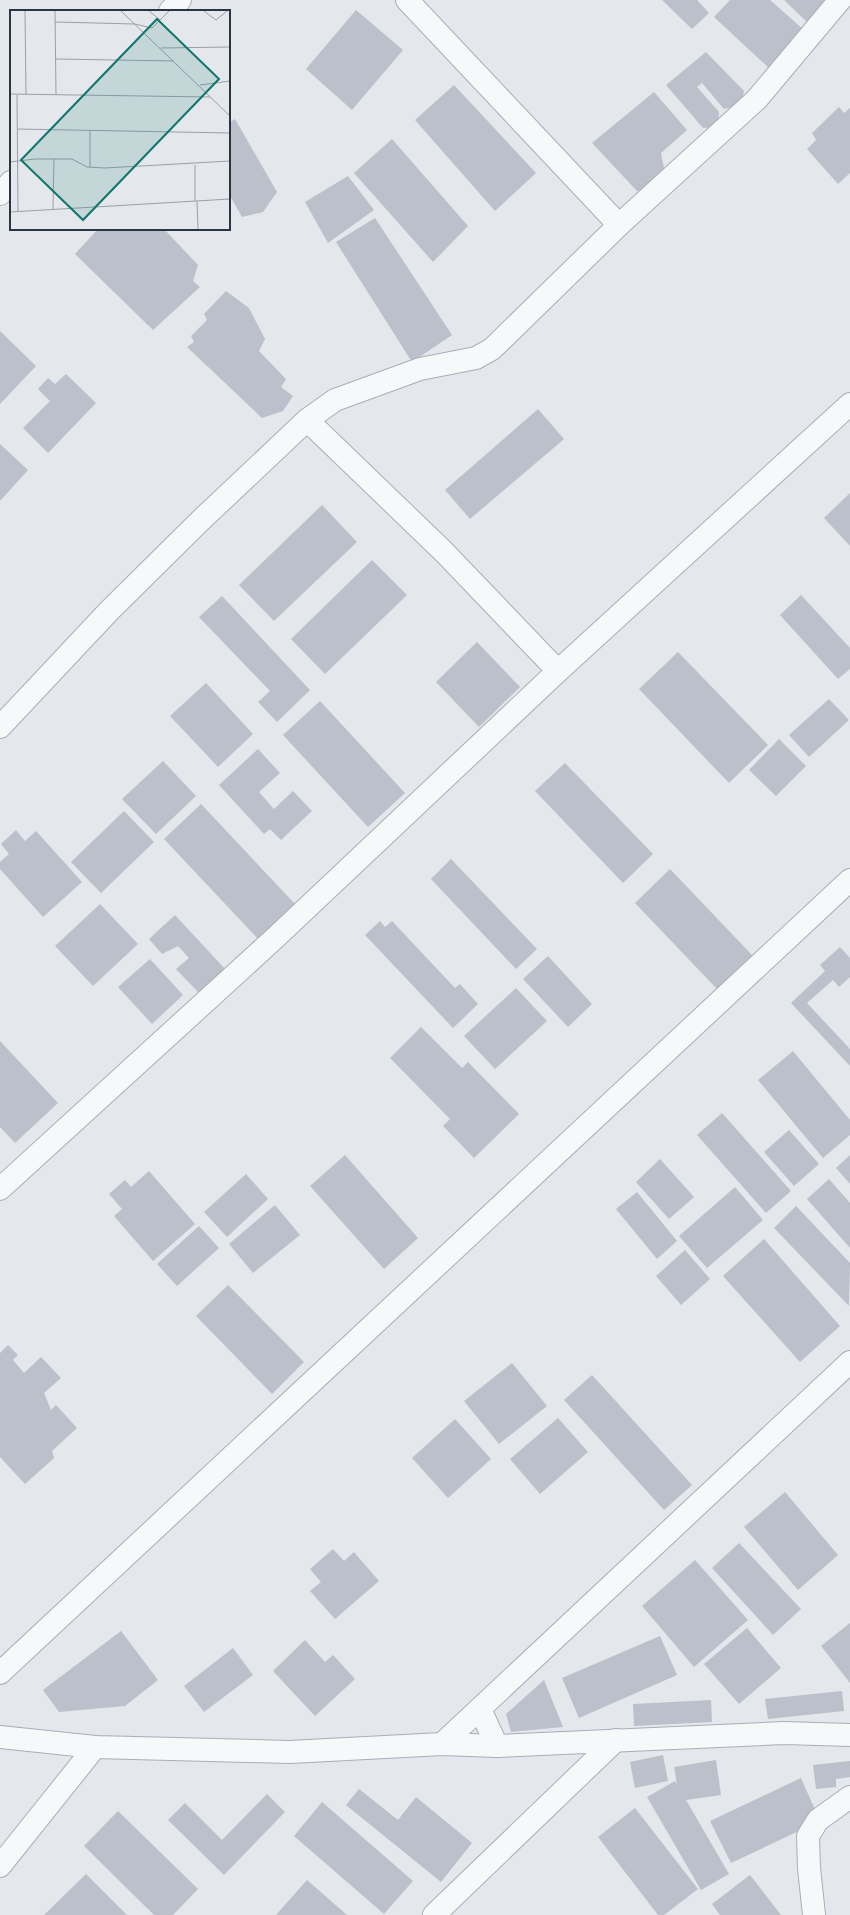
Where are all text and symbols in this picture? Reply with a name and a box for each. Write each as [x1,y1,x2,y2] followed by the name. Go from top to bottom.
[10,10,230,230] inset map

